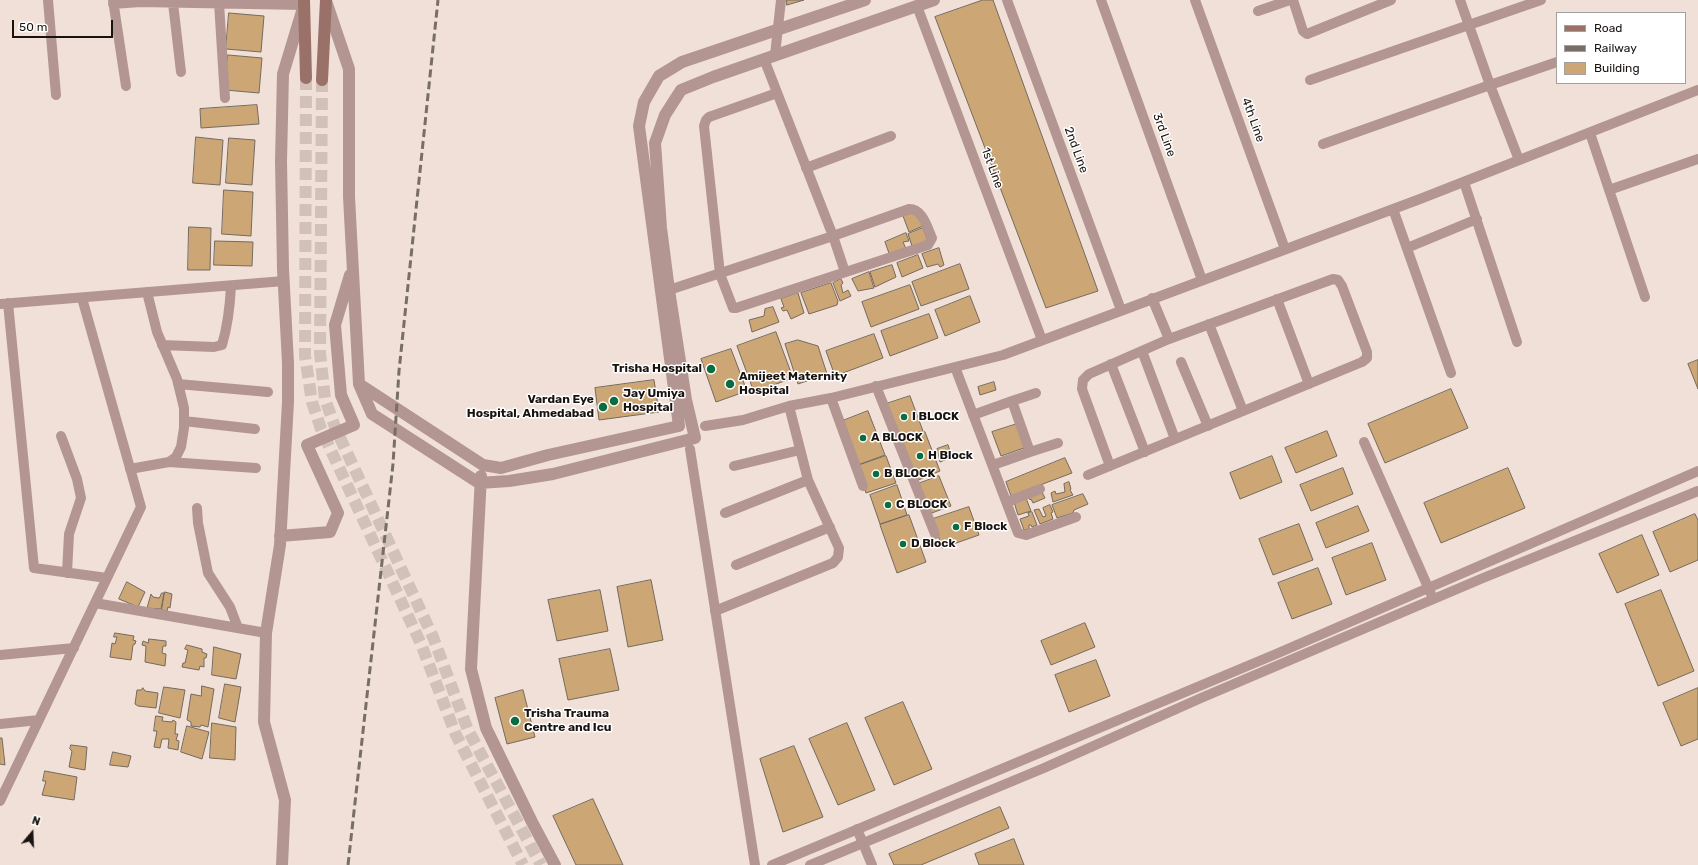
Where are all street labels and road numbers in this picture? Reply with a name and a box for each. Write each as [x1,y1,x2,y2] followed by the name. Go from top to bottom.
[1238,96,1268,144] street label: 4th Line
[1149,111,1179,159] street label: 3rd Line
[1061,125,1091,175] street label: 2nd Line
[978,146,1006,190] street label: 1st Line

